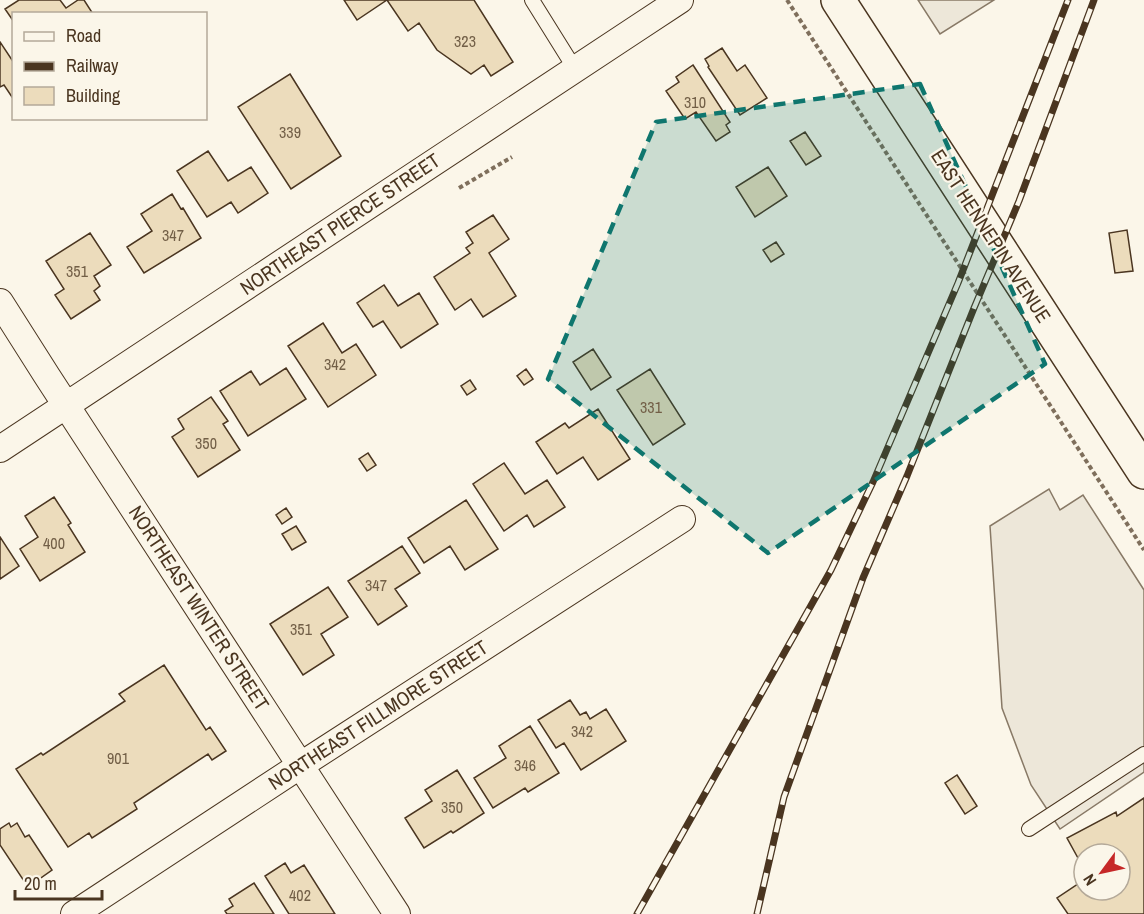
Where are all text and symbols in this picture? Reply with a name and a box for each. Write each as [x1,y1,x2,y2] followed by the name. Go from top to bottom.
[12,12,207,120] legend
[66,23,101,48] text: Road
[454,30,476,52] house number: 323
[66,53,119,78] text: Railway
[66,83,121,108] text: Building
[684,91,706,113] house number: 310
[279,121,301,143] house number: 339
[925,144,1058,328] street label: EAST HENNEPIN AVENUE
[235,147,445,301] street label: NORTHEAST PIERCE STREET
[162,224,184,246] house number: 347
[66,260,89,282] house number: 351
[324,353,346,375] house number: 342
[640,396,663,418] house number: 331
[195,432,217,454] house number: 350
[123,500,276,715] street label: NORTHEAST WINTER STREET
[43,532,65,554] house number: 400
[365,574,387,596] house number: 347
[290,618,313,640] house number: 351
[263,633,493,796] street label: NORTHEAST FILLMORE STREET
[571,720,593,742] house number: 342
[107,747,130,769] house number: 901
[514,754,536,776] house number: 346
[441,796,463,818] house number: 350
[1072,842,1132,902] north arrow
[15,863,102,901] scale bar
[1078,870,1101,890] text: N
[24,871,57,896] text: 20 m
[289,884,311,906] house number: 402

